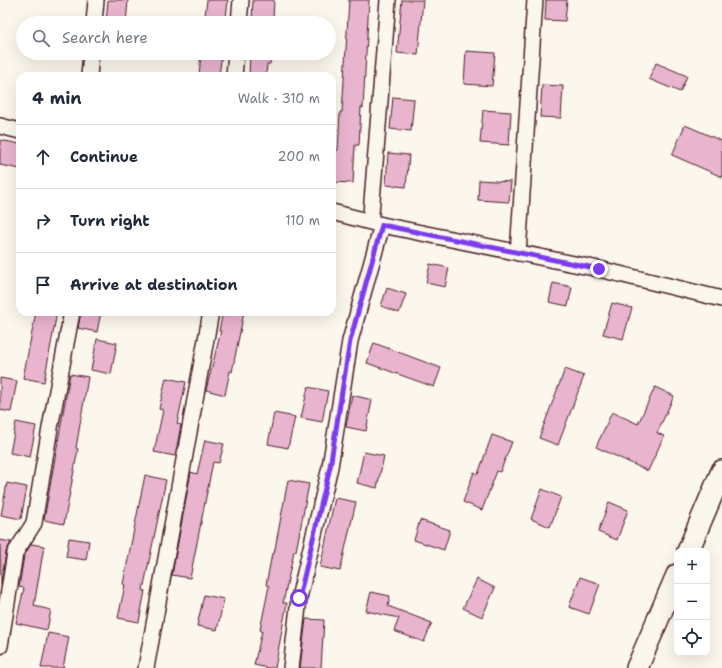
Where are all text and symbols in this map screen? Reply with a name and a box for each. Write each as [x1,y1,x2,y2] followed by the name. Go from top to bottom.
[16,16,336,60] search box
[30,27,52,49] icon: search
[62,28,148,48] text: Search here
[32,87,82,109] text: 4 min
[238,90,320,107] text: Walk · 310 m
[32,146,54,168] icon: ahead
[70,147,138,167] text: Continue
[278,148,320,165] text: 200 m
[32,210,54,232] icon: right
[70,211,150,231] text: Turn right
[285,212,320,229] text: 110 m
[590,260,608,278] route end
[32,274,54,296] icon: arrive
[70,275,238,295] text: Arrive at destination
[674,548,710,656] map controls
[674,548,710,584] button: +
[674,584,710,620] button: −
[290,589,308,607] route start
[674,620,710,656] button: locate

